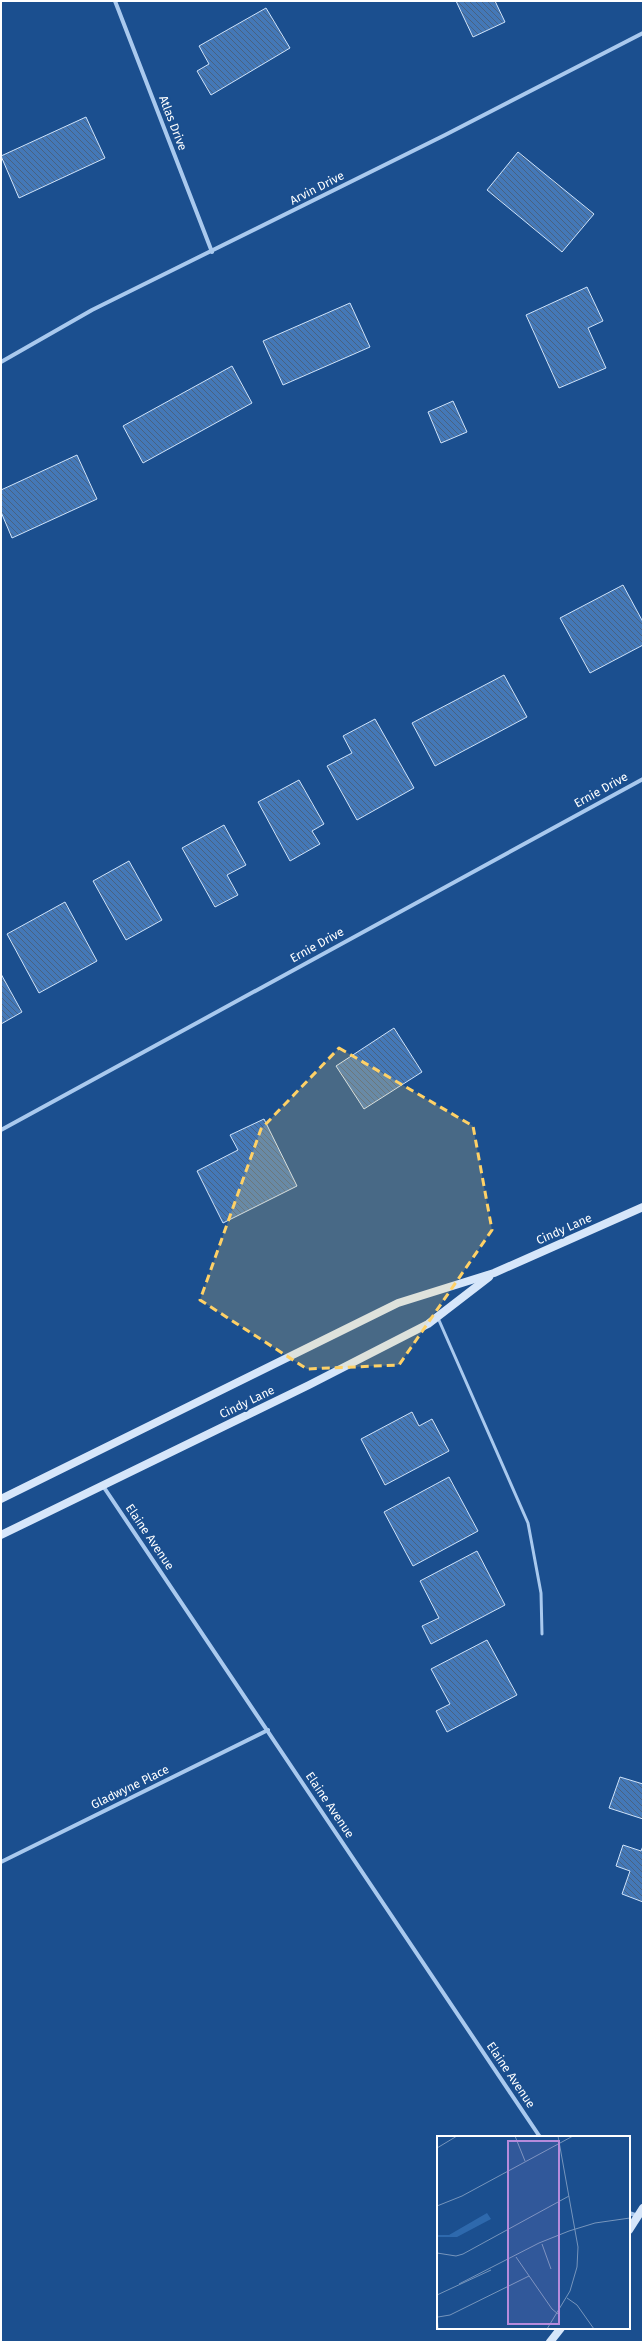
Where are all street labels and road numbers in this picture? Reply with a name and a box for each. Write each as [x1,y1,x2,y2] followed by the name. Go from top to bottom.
[156,93,190,153] street label: Atlas Drive
[287,168,347,208] street label: Arvin Drive
[572,770,630,810] street label: Ernie Drive
[288,925,346,965] street label: Ernie Drive
[534,1211,594,1247] street label: Cindy Lane
[217,1383,277,1421] street label: Cindy Lane
[123,1501,177,1573] street label: Elaine Avenue
[89,1762,171,1812] street label: Gladwyne Place
[303,1769,357,1841] street label: Elaine Avenue
[484,2039,538,2111] street label: Elaine Avenue

